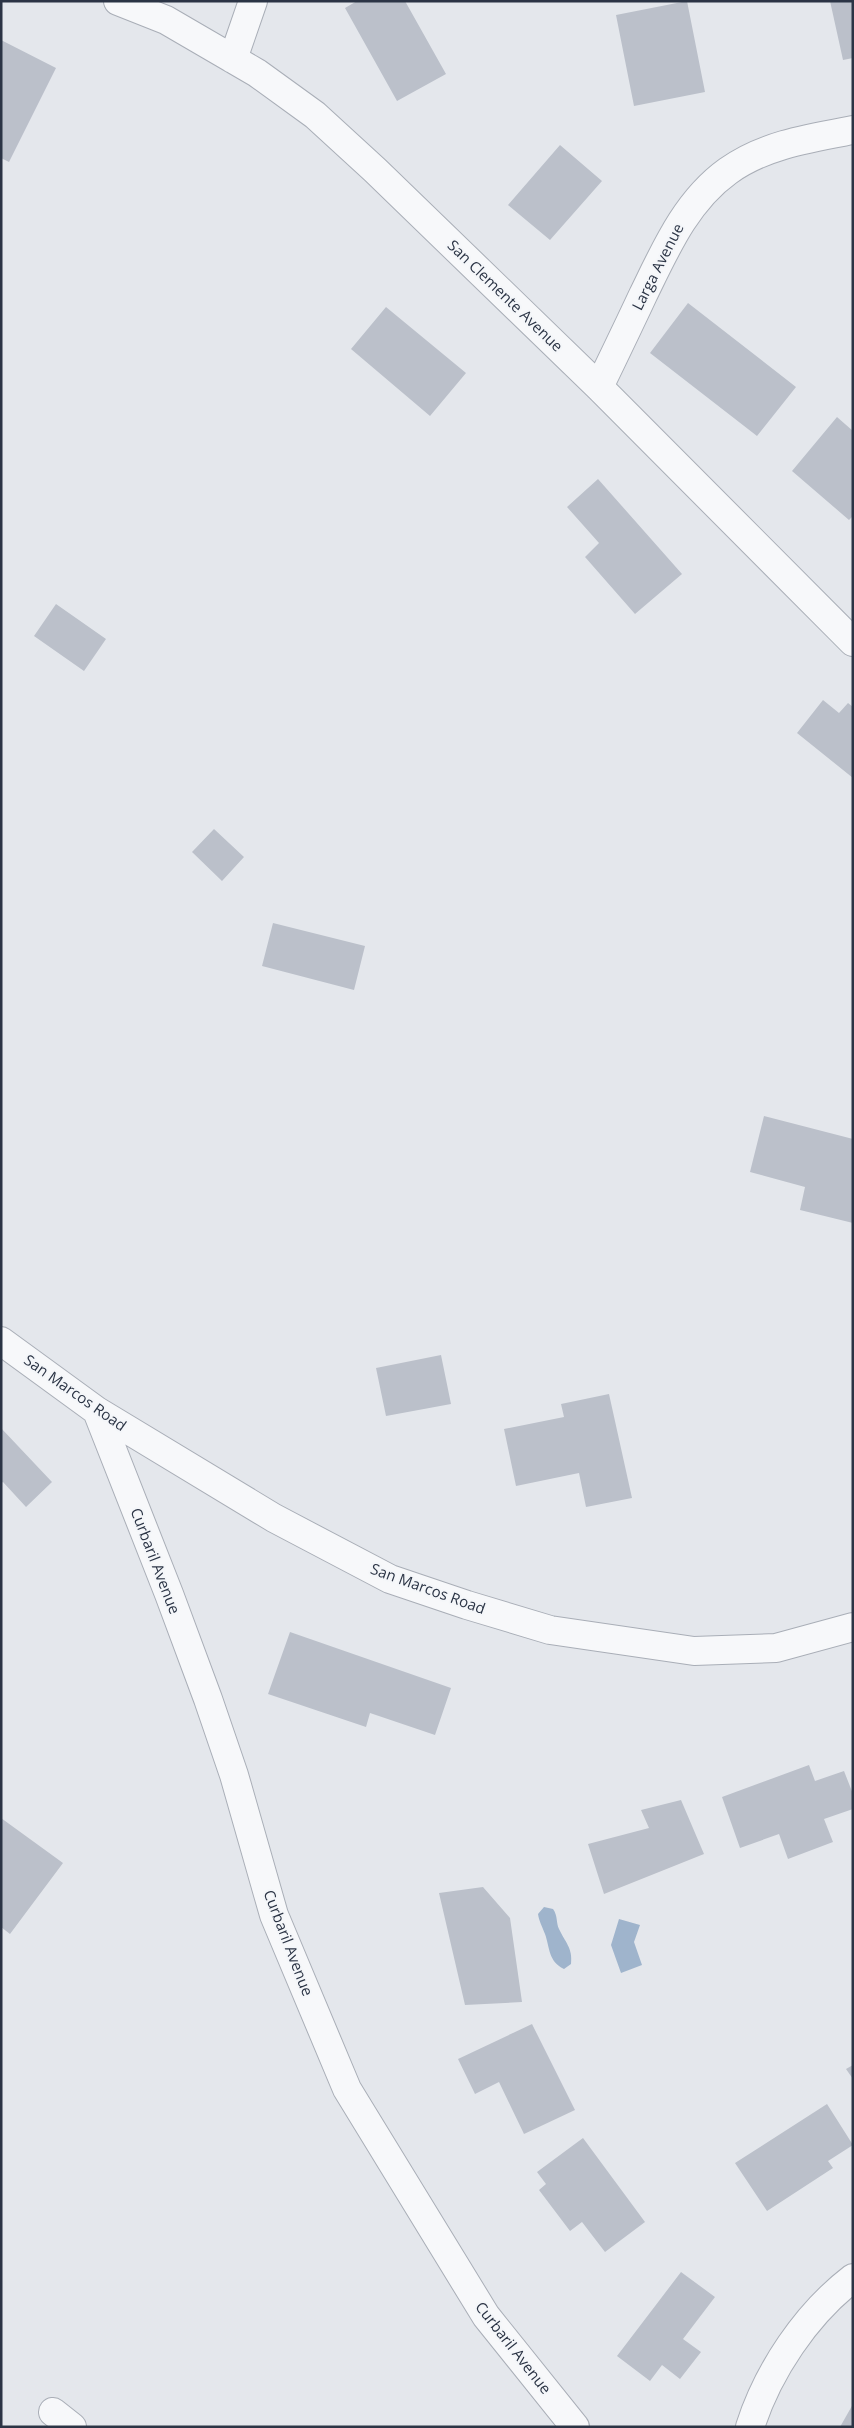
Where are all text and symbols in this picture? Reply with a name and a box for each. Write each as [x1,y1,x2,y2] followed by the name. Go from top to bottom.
[627,220,688,313] street label: Larga Avenue
[444,235,568,356] street label: San Clemente Avenue
[20,1349,131,1435] street label: San Marcos Road
[127,1505,185,1617] street label: Curbaril Avenue
[368,1558,488,1618] street label: San Marcos Road
[260,1887,318,1999] street label: Curbaril Avenue
[471,2297,556,2398] street label: Curbaril Avenue

